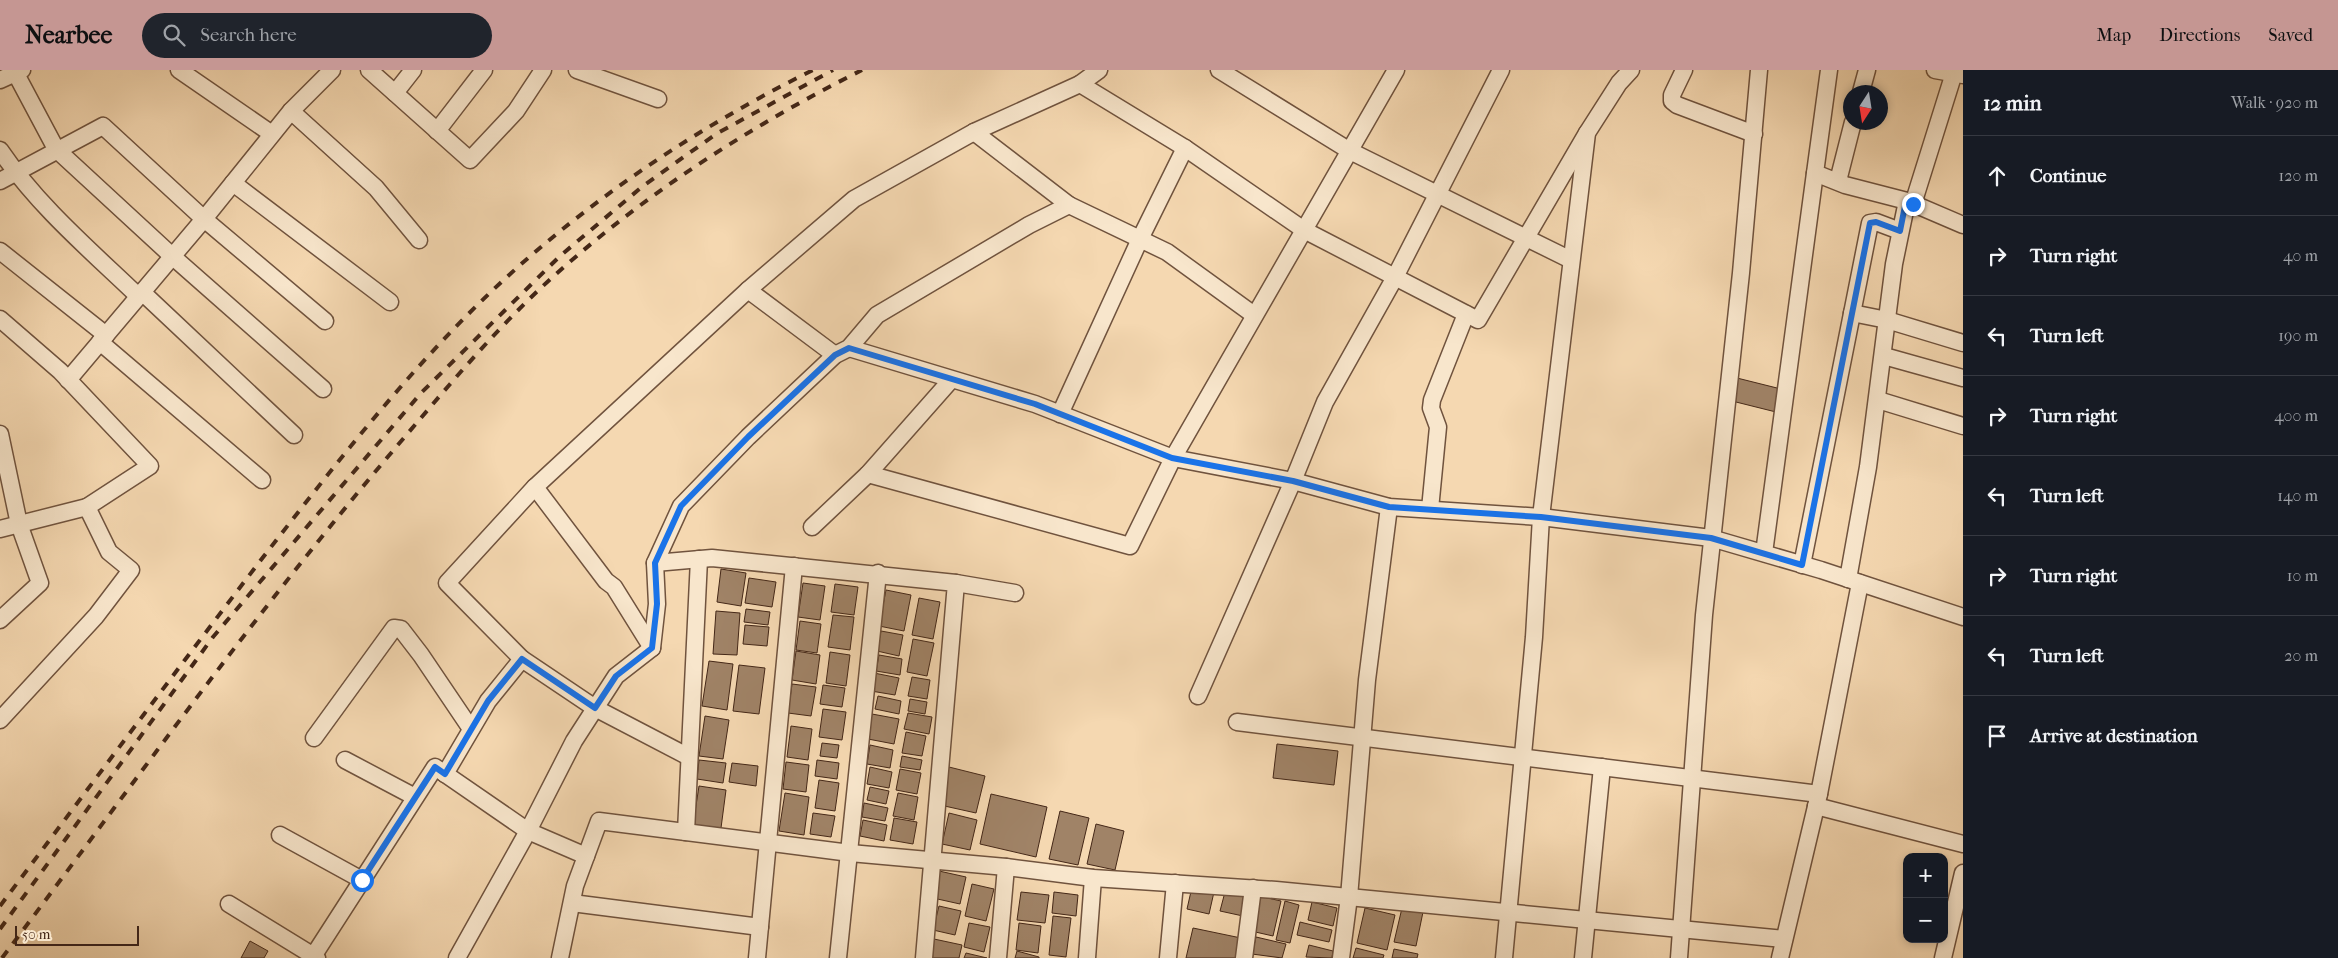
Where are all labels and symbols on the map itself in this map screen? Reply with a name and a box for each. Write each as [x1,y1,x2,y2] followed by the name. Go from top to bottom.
[1843,85,1888,130] north arrow
[1902,193,1925,216] route end
[351,869,374,892] route start
[15,923,139,946] scale bar

